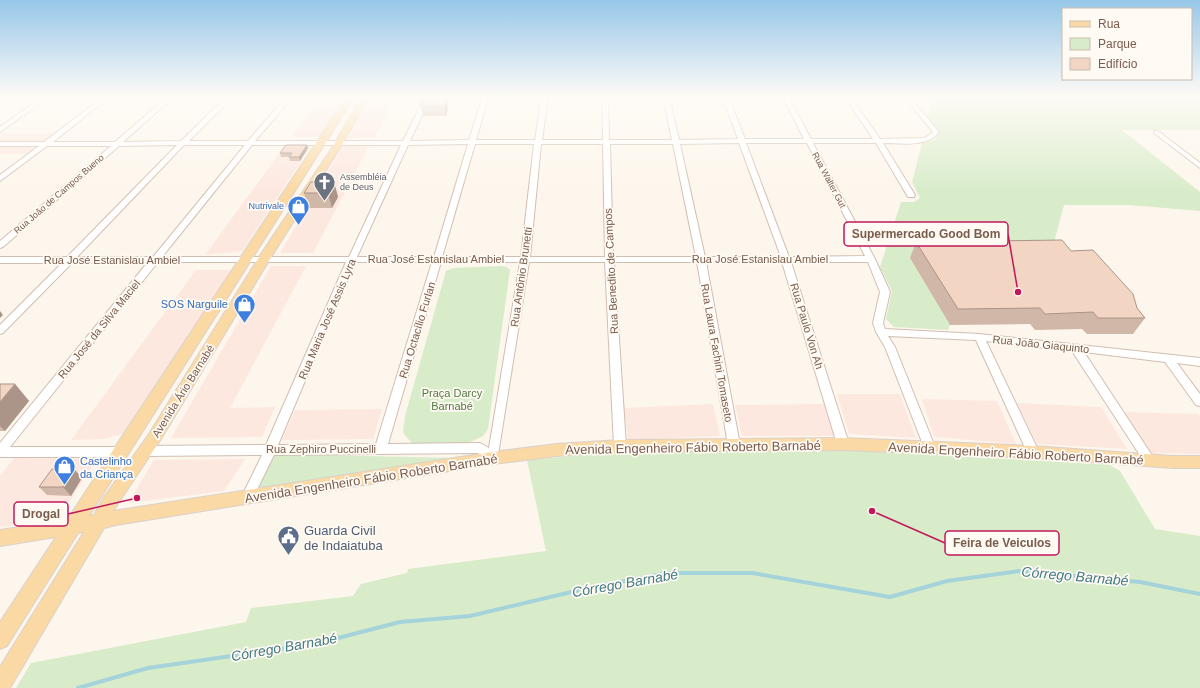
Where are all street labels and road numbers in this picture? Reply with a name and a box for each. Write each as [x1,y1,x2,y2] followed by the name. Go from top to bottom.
[810,150,848,210] street label: Rua Walter Gut
[12,152,106,236] street label: Rua João de Campos Bueno
[602,207,620,334] street label: Rua Benedito de Campos
[508,226,534,328] street label: Rua Antônio Brunetti
[368,253,504,265] street label: Rua José Estanislau Ambiel
[692,253,828,265] street label: Rua José Estanislau Ambiel
[44,254,180,266] street label: Rua José Estanislau Ambiel
[296,256,358,381] street label: Rua Maria José Assis Lyra
[55,277,143,381] street label: Rua José da Silva Maciel
[397,280,437,380] street label: Rua Octacílio Furlan
[788,282,826,370] street label: Rua Paulo Von Ah
[699,283,735,423] street label: Rua Laura Fachini Tomaseto
[992,333,1090,355] street label: Rua João Giaquinto
[150,343,216,439] street label: Avenida Ário Barnabé
[565,438,821,457] street label: Avenida Engenheiro Fábio Roberto Barnabé
[888,439,1144,468] street label: Avenida Engenheiro Fábio Roberto Barnabé
[266,443,376,455] street label: Rua Zephiro Puccinelli
[244,451,498,506] street label: Avenida Engenheiro Fábio Roberto Barnabé

